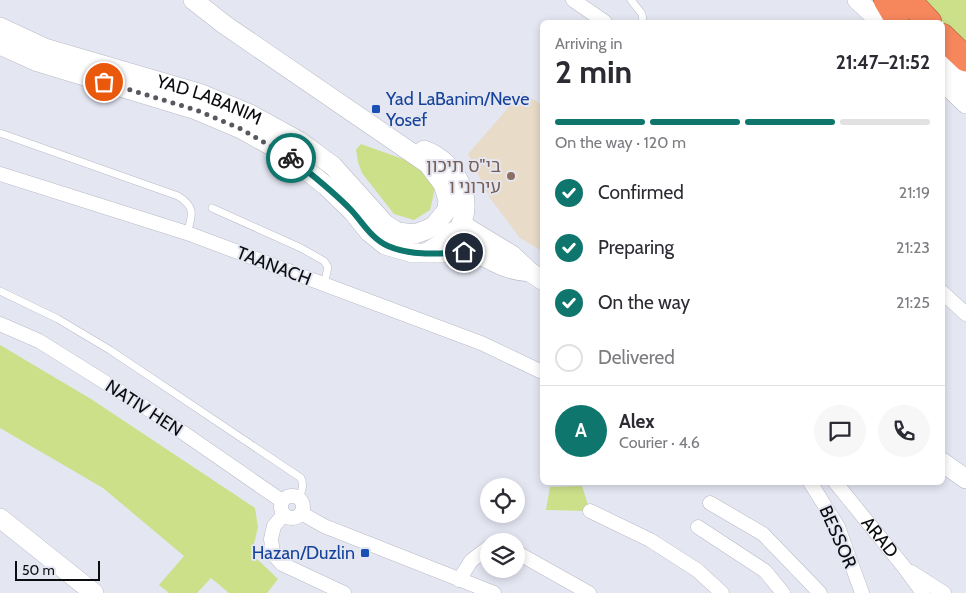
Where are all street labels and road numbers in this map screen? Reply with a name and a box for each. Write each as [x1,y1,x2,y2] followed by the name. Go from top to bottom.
[153,70,266,130] street label: YAD LABANIM
[234,242,314,290] street label: TAANACH
[101,375,187,441] street label: NATIV HEN
[814,502,862,572] street label: BESSOR
[857,512,903,562] street label: ARAD

